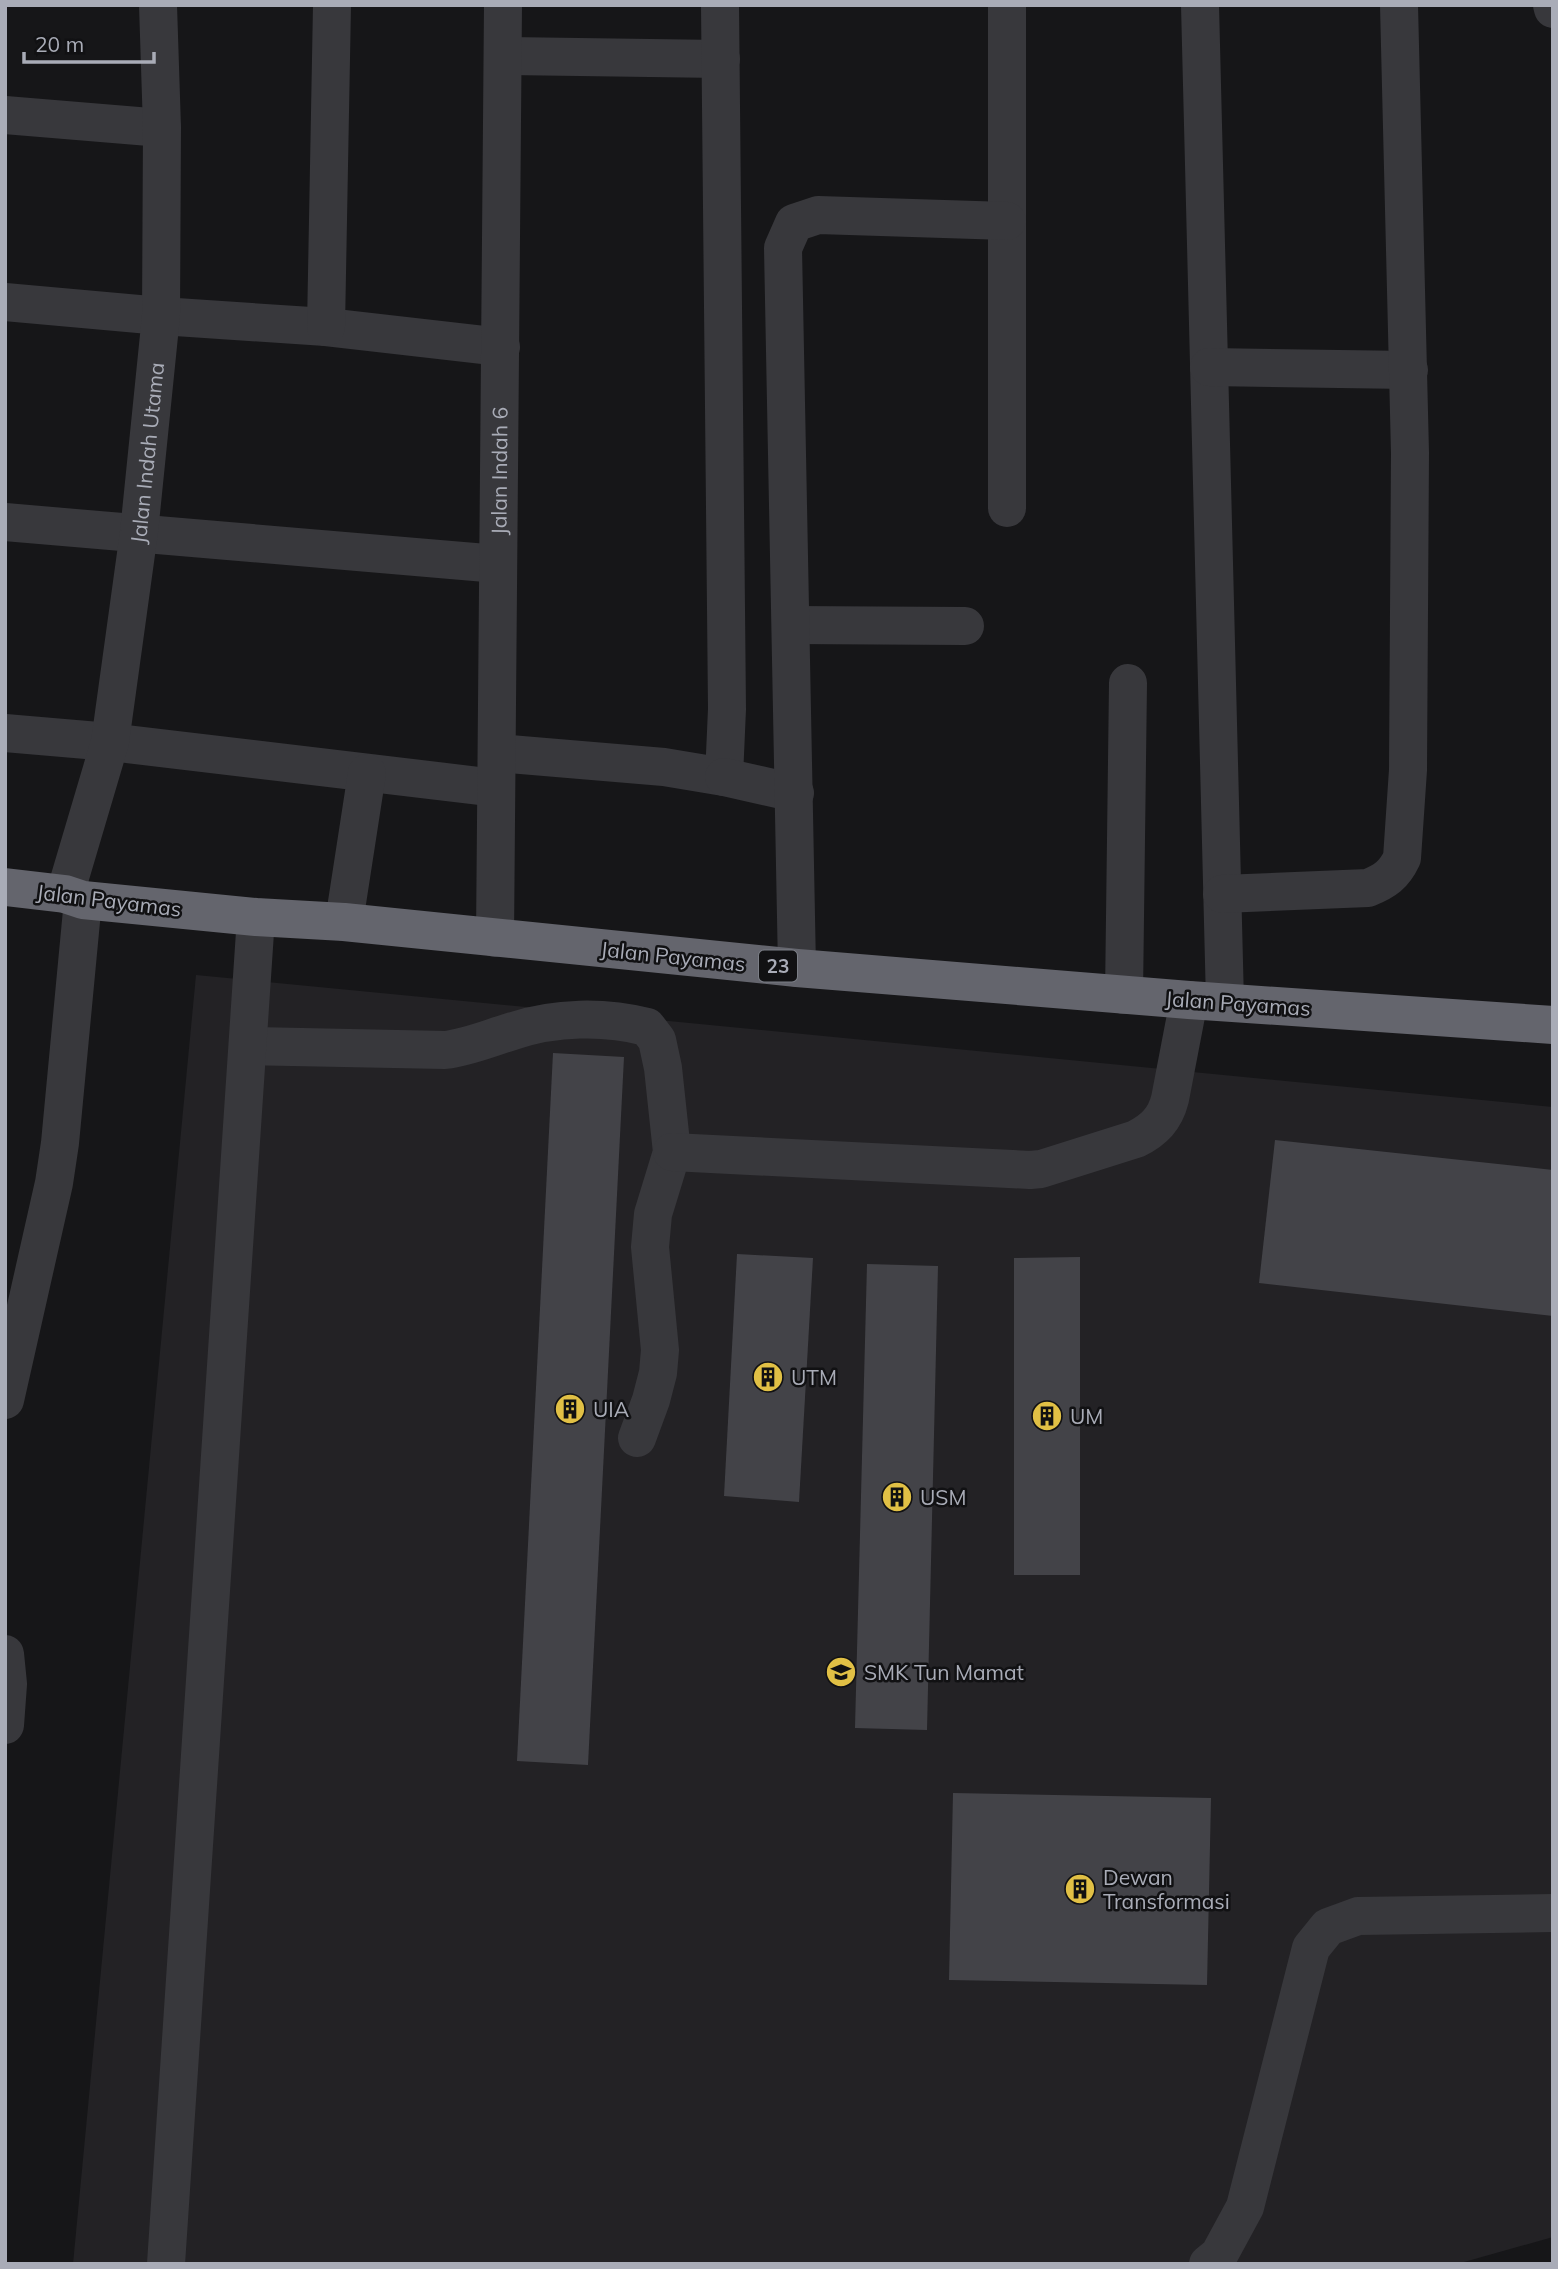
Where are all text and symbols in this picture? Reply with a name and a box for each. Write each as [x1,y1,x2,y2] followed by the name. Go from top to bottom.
[24,21,154,65] scale bar
[35,31,84,57] text: 20 m
[125,361,169,545] street label: Jalan Indah Utama
[485,407,513,535] street label: Jalan Indah 6
[35,878,183,922] street label: Jalan Payamas
[599,935,747,977] street label: Jalan Payamas
[759,950,797,982] road number: 23
[1164,985,1312,1021] street label: Jalan Payamas
[751,1360,785,1394] building icon: UTM
[791,1364,837,1390] place label: UTM
[553,1392,587,1426] building icon: UIA
[593,1396,630,1422] place label: UIA
[1030,1399,1064,1433] building icon: UM
[1070,1403,1103,1429] place label: UM
[880,1480,914,1514] building icon: USM
[920,1484,966,1510] place label: USM
[824,1655,858,1689] school or university icon: SMK Tun Mamat
[864,1659,1024,1685] place label: SMK Tun Mamat
[1103,1864,1230,1914] place label: Dewan Transformasi
[1063,1872,1097,1906] building icon: Dewan Transformasi

